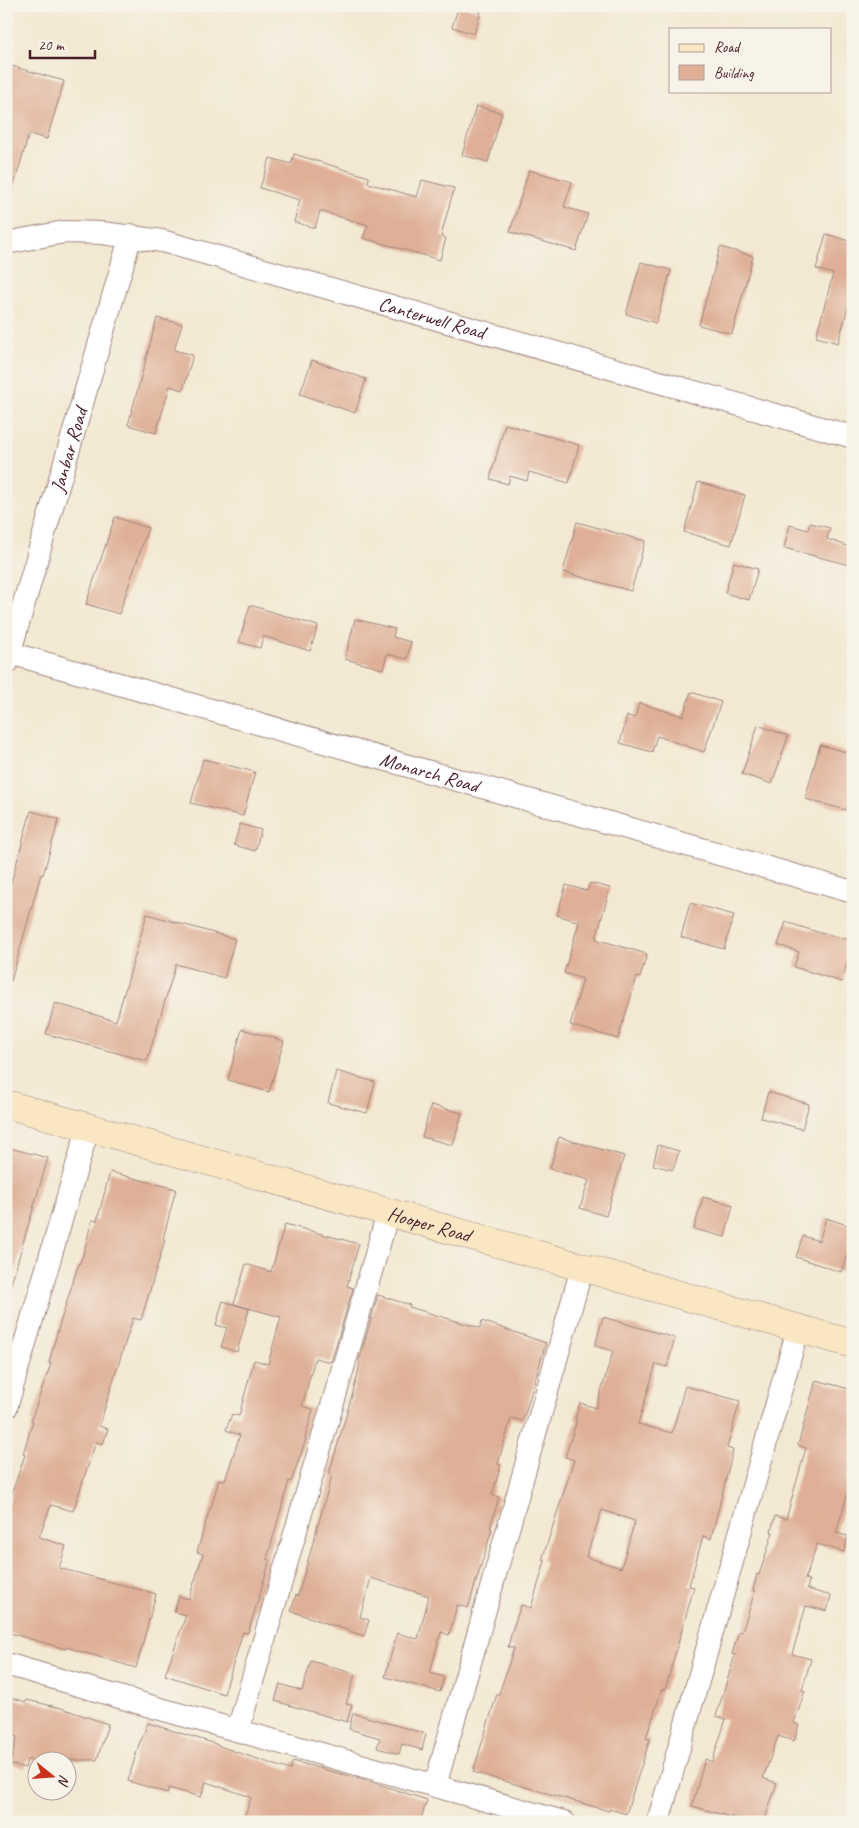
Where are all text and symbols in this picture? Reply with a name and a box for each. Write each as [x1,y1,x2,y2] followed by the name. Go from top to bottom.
[30,28,95,60] scale bar
[669,28,832,92] legend
[38,36,65,55] text: 20 m
[714,38,741,57] text: Road
[714,64,754,83] text: Building
[376,291,491,345] street label: Canterwell Road
[44,402,94,496] street label: Janbar Road
[377,746,485,799] street label: Monarch Road
[385,1200,477,1248] street label: Hooper Road
[28,1750,78,1800] north arrow
[54,1773,73,1789] text: N

